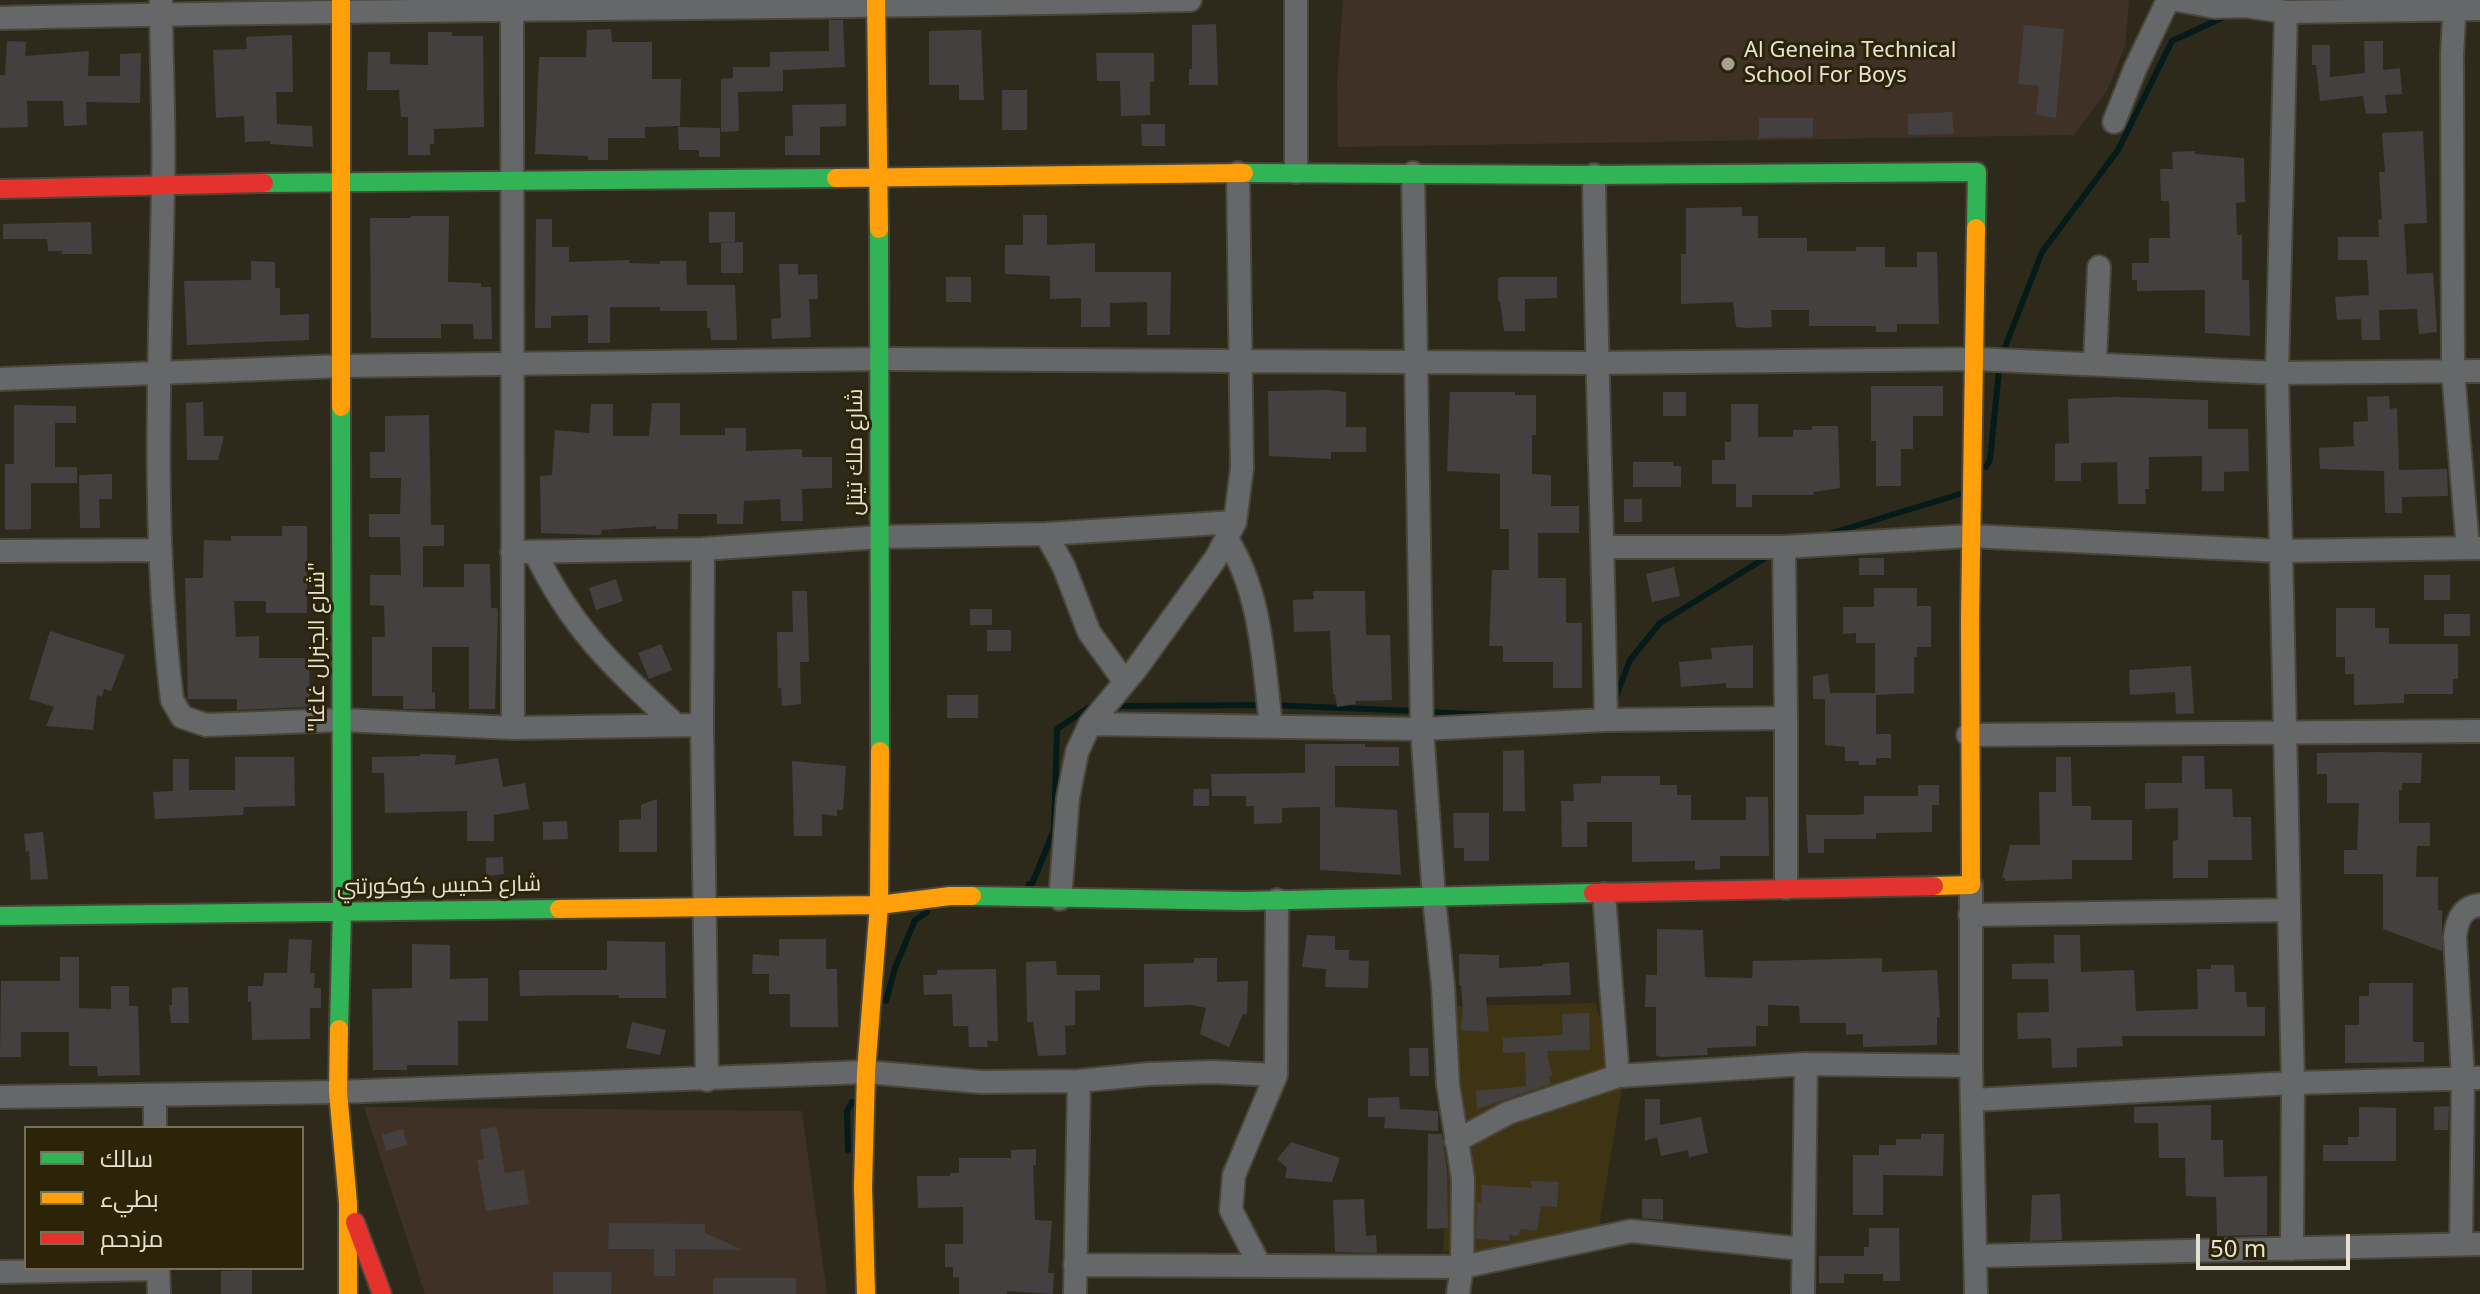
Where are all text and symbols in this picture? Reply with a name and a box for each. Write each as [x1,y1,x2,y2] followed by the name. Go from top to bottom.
[1744,38,1956,90] place label: Al Geneina Technical School For Boys
[1719,55,1737,73] marker: Al Geneina Technical School For Boys
[843,388,869,516] street label: شارع ملك تيتل
[305,562,331,732] street label: "شارع الجنرال غاغا"
[337,871,541,901] street label: شارع خميس كوكورتني
[24,1126,304,1270] legend
[100,1141,153,1174] text: سالك
[100,1181,159,1214] text: بطيء
[2200,1218,2354,1268] scale bar
[100,1221,163,1254] text: مزدحم
[2210,1231,2266,1264] text: 50 m

